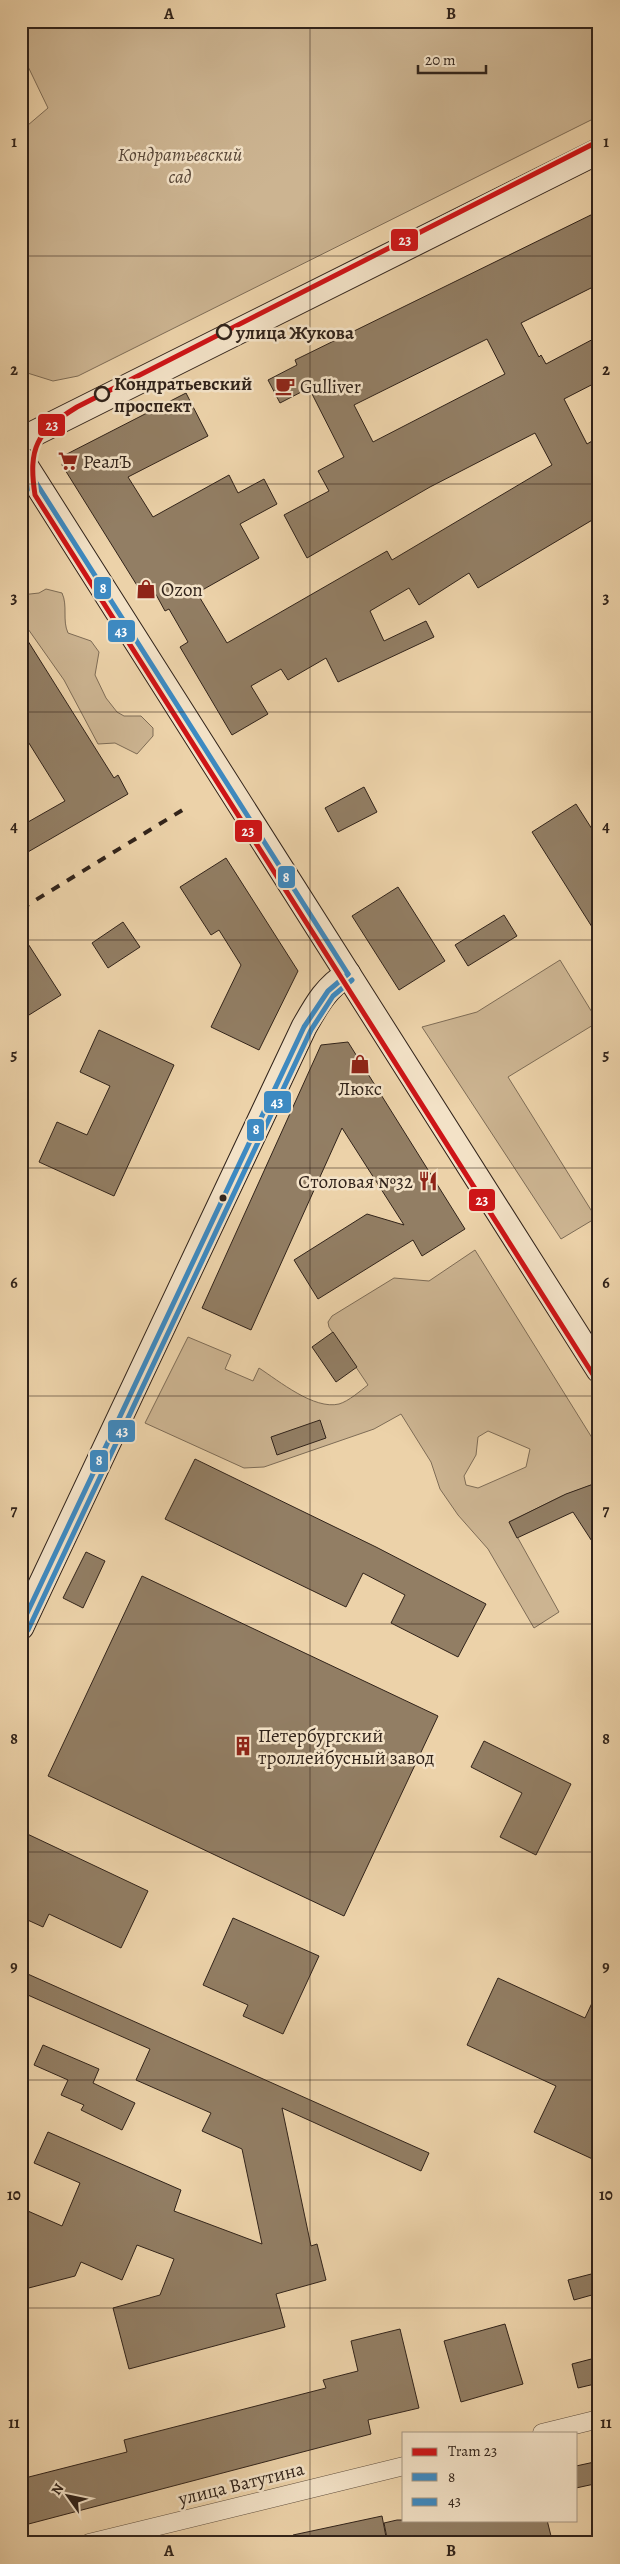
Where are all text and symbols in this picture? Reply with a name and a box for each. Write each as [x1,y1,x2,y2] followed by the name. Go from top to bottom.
[163,3,175,25] text: A
[446,3,456,25] text: B
[418,42,485,74] scale bar
[425,50,456,70] text: 20 m
[11,131,17,153] text: 1
[603,131,609,153] text: 1
[118,142,242,190] park label: Кондратьевский сад
[390,228,419,252] line badge: 23
[399,231,411,250] text: 23
[235,320,355,346] place label: улица Жукова
[216,324,232,340] marker: улица Жукова
[10,359,18,381] text: 2
[602,359,610,381] text: 2
[114,371,252,419] place label: Кондратьевский проспект
[300,374,361,400] place label: Gulliver
[274,375,296,397] cafe icon: Gulliver
[94,386,110,402] marker: Кондратьевский проспект
[37,413,66,437] line badge: 23
[46,416,58,435] text: 23
[83,449,131,475] place label: РеалЪ
[57,450,79,472] supermarket icon: РеалЪ
[93,576,112,600] line badge: 8
[161,577,203,603] place label: Ozon
[135,578,157,600] shop icon: Ozon
[100,579,107,598] text: 8
[11,587,18,609] text: 3
[603,587,610,609] text: 3
[107,619,136,643] line badge: 43
[115,622,127,641] text: 43
[10,816,18,838] text: 4
[602,816,610,838] text: 4
[234,819,263,843] line badge: 23
[242,822,254,841] text: 23
[277,865,296,889] line badge: 8
[283,868,290,887] text: 8
[11,1044,18,1066] text: 5
[603,1044,610,1066] text: 5
[349,1053,371,1075] shop icon: Люкс
[338,1076,382,1102] place label: Люкс
[263,1090,292,1114] line badge: 43
[271,1093,283,1112] text: 43
[246,1118,265,1142] line badge: 8
[253,1120,260,1139] text: 8
[298,1169,413,1195] place label: Столовая №32
[417,1170,439,1192] restaurant icon: Столовая №32
[468,1188,496,1212] line badge: 23
[476,1191,488,1210] text: 23
[218,1193,228,1203] unlabelled marker
[10,1272,18,1294] text: 6
[602,1272,610,1294] text: 6
[107,1419,136,1443] line badge: 43
[116,1422,128,1441] text: 43
[89,1449,109,1473] line badge: 8
[96,1451,103,1470] text: 8
[11,1500,18,1522] text: 7
[603,1500,610,1522] text: 7
[258,1723,434,1771] place label: Петербургский троллейбусный завод
[10,1728,18,1750] text: 8
[602,1728,610,1750] text: 8
[232,1735,254,1757] building icon: Петербургский троллейбусный завод
[10,1956,18,1978] text: 9
[602,1956,610,1978] text: 9
[7,2184,21,2206] text: 10
[599,2184,613,2206] text: 10
[8,2412,20,2434] text: 11
[600,2412,612,2434] text: 11
[402,2432,578,2522] legend
[448,2441,497,2461] text: Tram 23
[175,2456,307,2512] street label: улица Ватутина
[448,2467,455,2487] text: 8
[42,2472,92,2522] north arrow
[47,2480,68,2499] text: N
[448,2491,461,2511] text: 43
[163,2540,175,2562] text: A
[446,2540,456,2562] text: B

